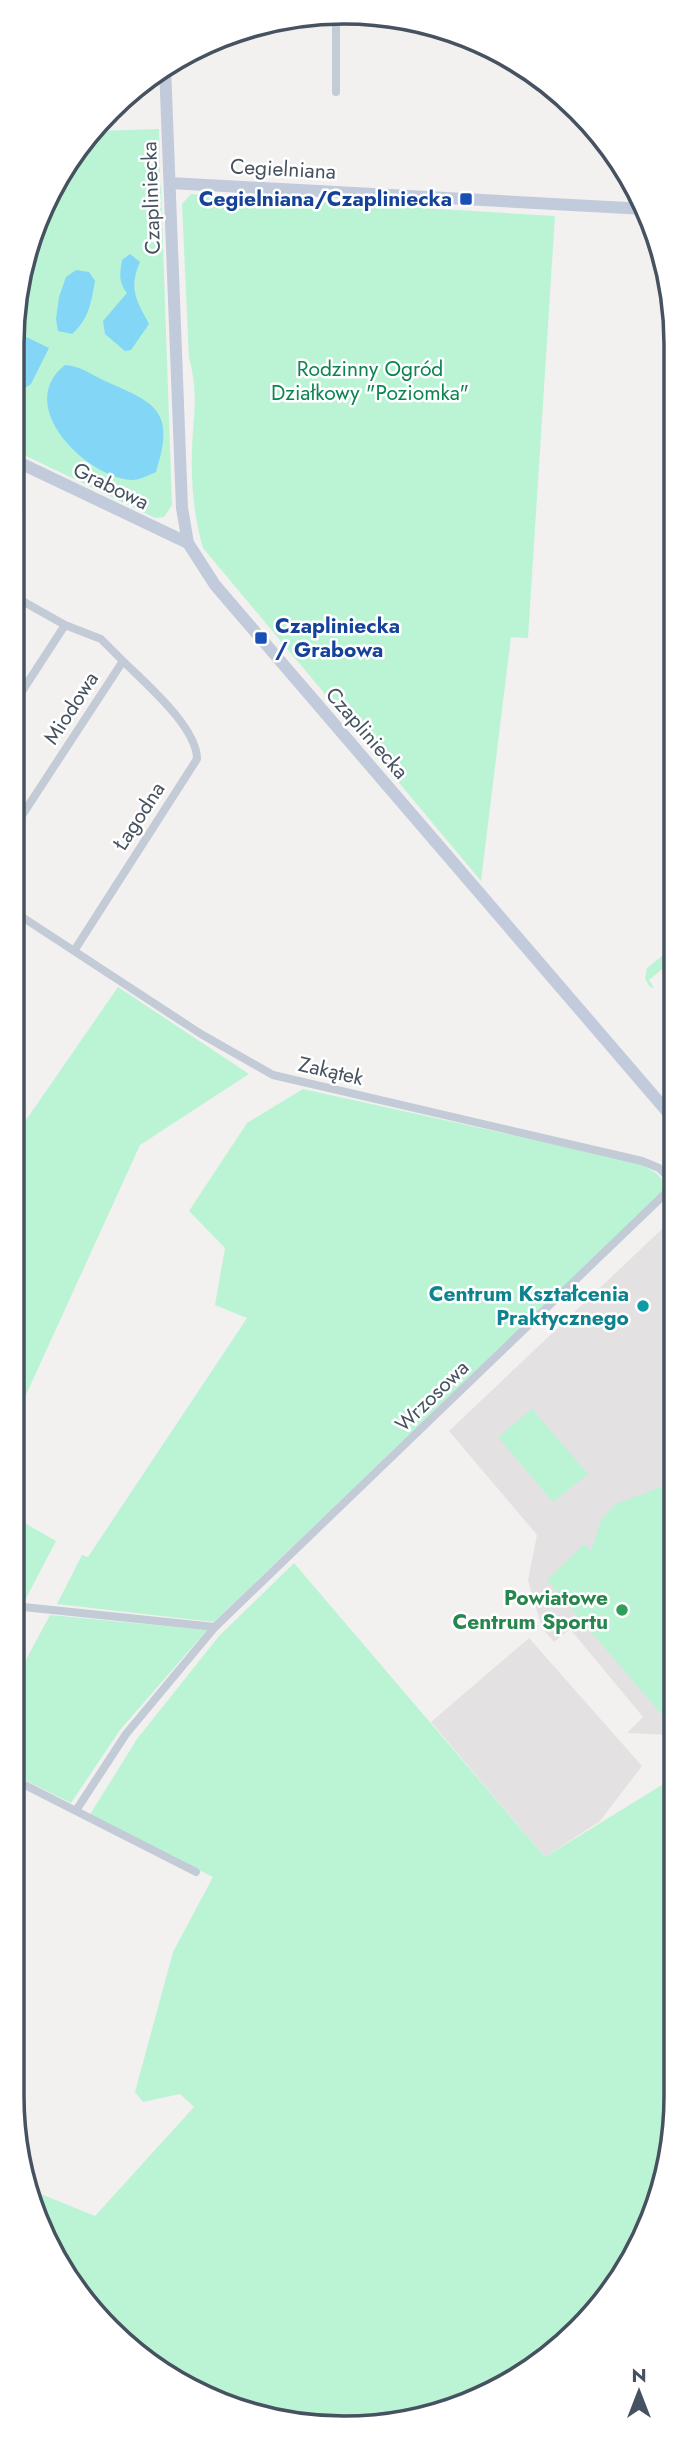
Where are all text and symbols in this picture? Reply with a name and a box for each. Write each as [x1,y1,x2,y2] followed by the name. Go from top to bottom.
[134,141,168,255] street label: Czapliniecka
[229,151,337,187] street label: Cegielniana
[199,184,452,214] place label: Cegielniana/Czapliniecka
[458,191,474,207] marker: Cegielniana/Czapliniecka
[271,354,469,408] park label: Rodzinny Ogród Działkowy "Poziomka"
[68,455,154,517] street label: Grabowa
[275,611,400,665] place label: Czapliniecka / Grabowa
[253,630,269,646] marker: Czapliniecka / Grabowa
[36,666,106,750] street label: Miodowa
[319,680,415,786] street label: Czapliniecka
[105,776,172,857] street label: Łagodna
[295,1049,367,1093] street label: Zakątek
[429,1279,629,1333] place label: Centrum Kształcenia Praktycznego
[635,1298,651,1314] marker: Centrum Kształcenia Praktycznego
[389,1353,475,1439] street label: Wrzosowa
[452,1583,608,1637] place label: Powiatowe Centrum Sportu
[614,1602,630,1618] marker: Powiatowe Centrum Sportu
[604,2357,674,2427] north arrow
[631,2362,647,2389] text: N

